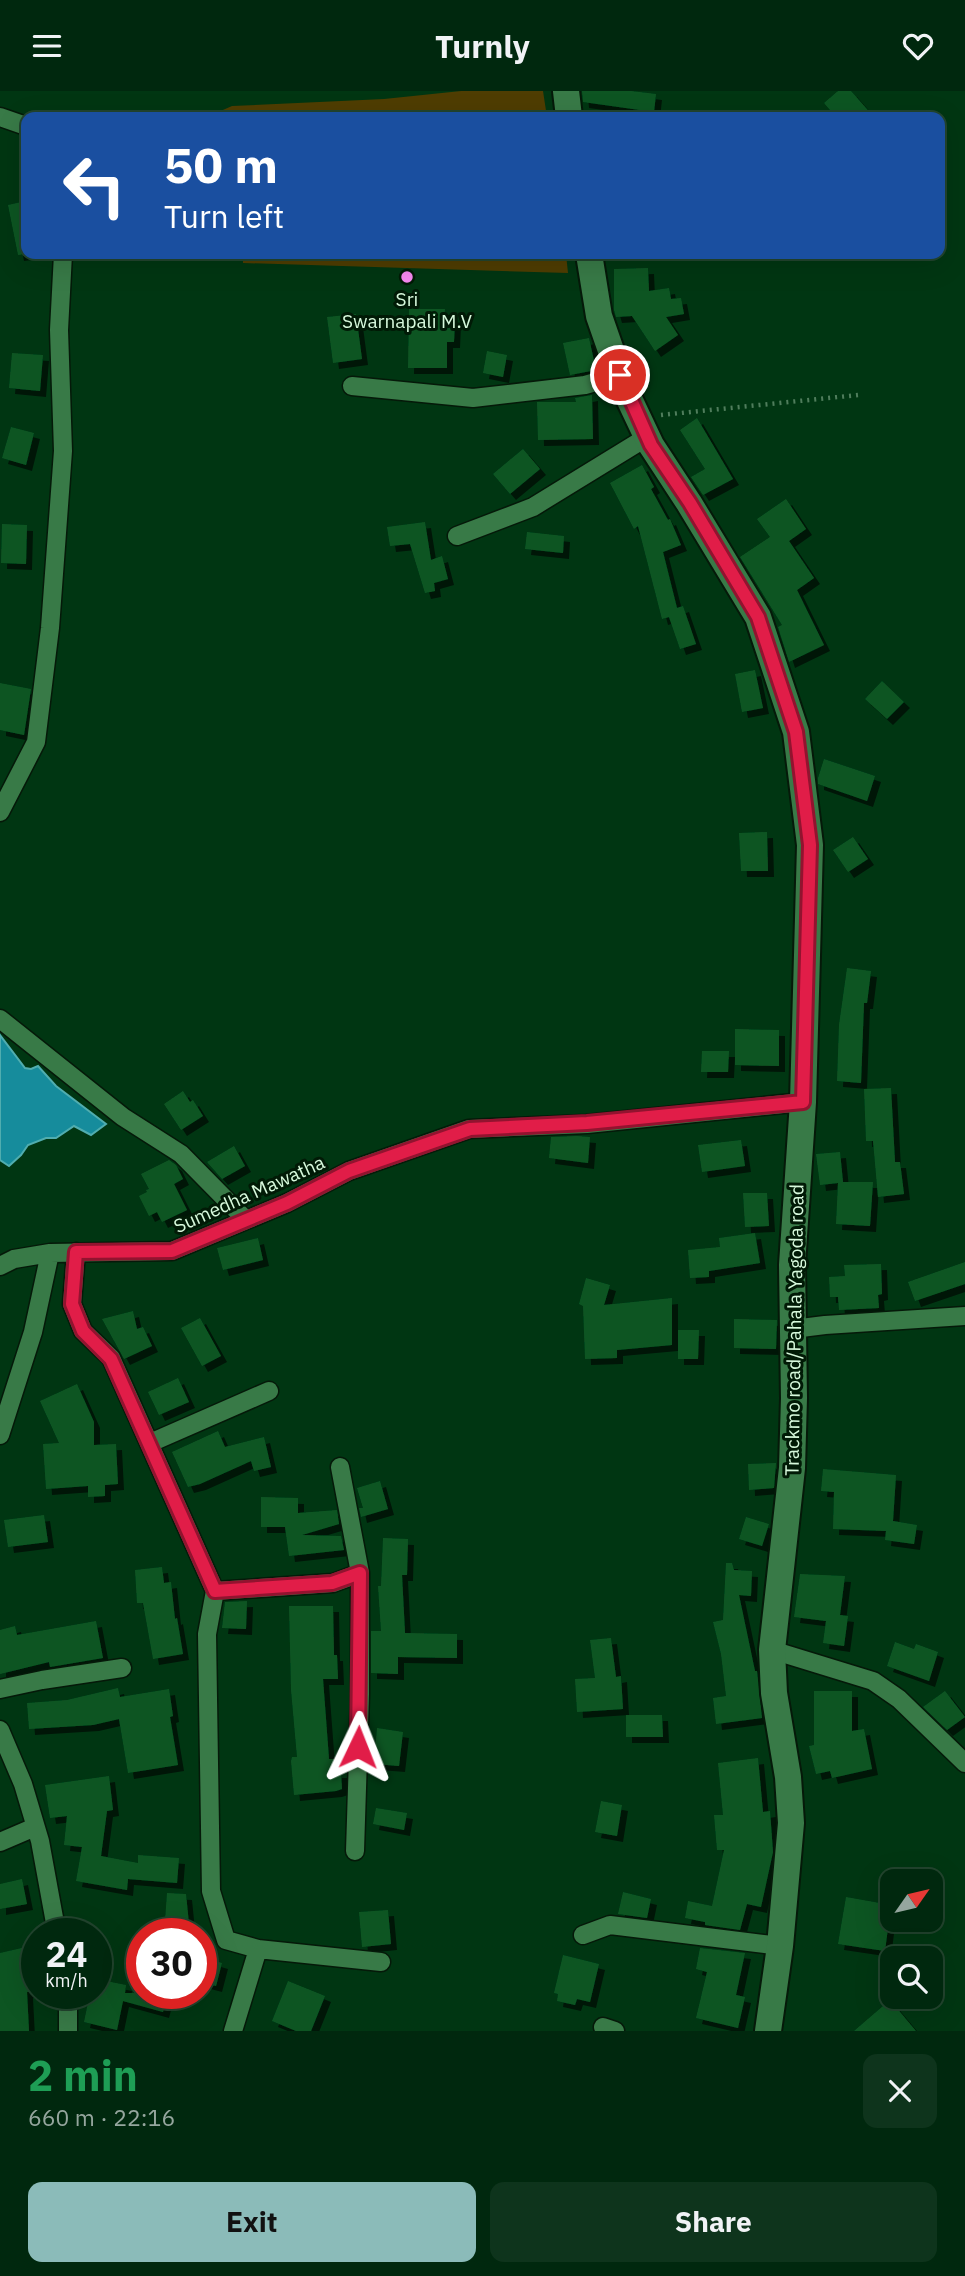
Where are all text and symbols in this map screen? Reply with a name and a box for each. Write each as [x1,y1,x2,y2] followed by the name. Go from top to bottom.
[435,25,530,67] text: Turnly
[28,27,66,65] icon: menu
[899,27,937,65] icon: heart
[164,133,278,196] text: 50 m
[49,140,140,231] icon: left
[164,195,284,237] text: Turn left
[399,269,415,285] marker: Sri Swarnapali M.V
[342,287,472,333] place label: Sri Swarnapali M.V
[590,345,650,405] pin
[601,356,639,394] icon: arrive
[170,1150,328,1238] street label: Sumedha Mawatha
[779,1184,809,1476] street label: Trackmo road/Pahala Yagoda road
[321,1710,395,1784] position arrow
[880,1869,943,1932] north arrow
[880,1869,943,2009] map controls
[126,1918,217,2009] speed limit sign: 30
[45,1931,88,1977] text: 24
[880,1946,943,2009] button: search
[45,1969,88,1992] text: km/h
[28,2048,138,2103] text: 2 min
[863,2054,937,2128] button: close
[28,2102,175,2132] text: 660 m · 22:16
[28,2182,476,2262] button: Exit
[490,2182,937,2262] button: Share

